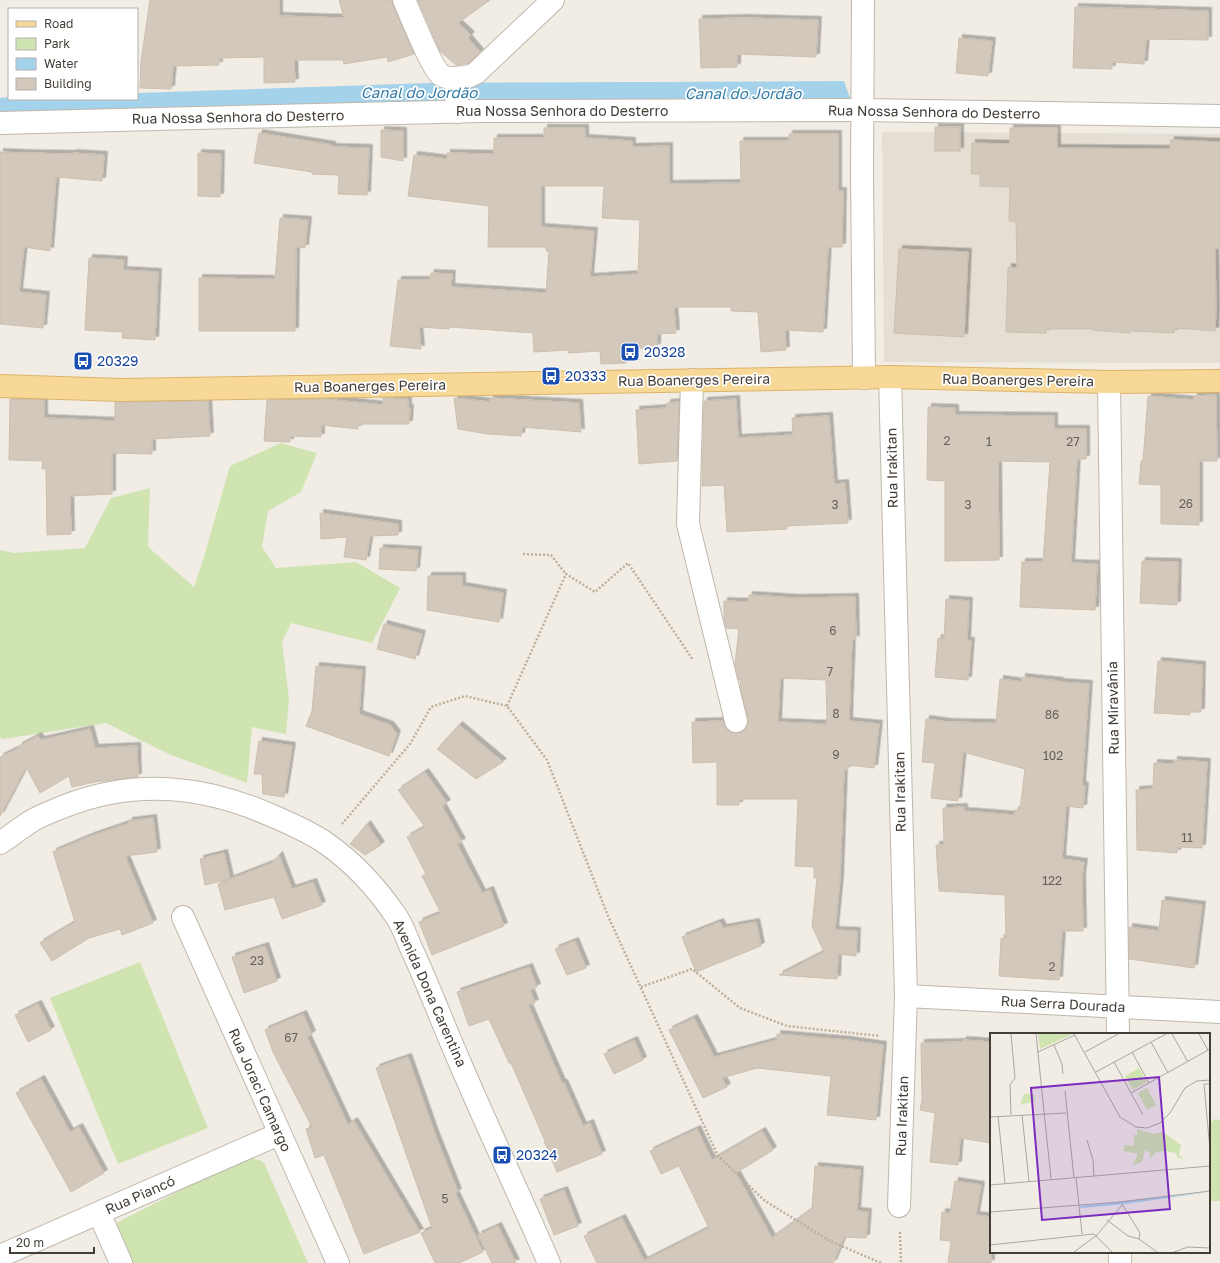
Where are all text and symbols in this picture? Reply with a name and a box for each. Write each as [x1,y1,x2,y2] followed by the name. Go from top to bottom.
[8,8,138,100] legend
[44,16,73,31] text: Road
[44,36,70,51] text: Park
[44,56,78,71] text: Water
[44,76,92,91] text: Building
[361,83,478,101] water label: Canal do Jordão
[685,84,802,102] water label: Canal do Jordão
[828,101,1040,122] street label: Rua Nossa Senhora do Desterro
[456,102,668,119] street label: Rua Nossa Senhora do Desterro
[132,106,344,127] street label: Rua Nossa Senhora do Desterro
[619,341,641,363] bus stop icon: 20328
[644,343,686,360] place label: 20328
[72,350,94,372] bus stop icon: 20329
[97,352,139,369] place label: 20329
[540,365,562,387] bus stop icon: 20333
[565,367,606,384] place label: 20333
[618,370,770,389] street label: Rua Boanerges Pereira
[942,370,1094,389] street label: Rua Boanerges Pereira
[294,376,446,395] street label: Rua Boanerges Pereira
[882,428,901,508] street label: Rua Irakitan
[944,433,951,448] house number: 2
[986,434,992,449] house number: 1
[1066,434,1080,449] house number: 27
[1179,496,1193,511] house number: 26
[831,497,839,512] house number: 3
[964,497,972,512] house number: 3
[829,623,837,638] house number: 6
[1103,661,1122,755] street label: Rua Miravânia
[827,664,833,679] house number: 7
[832,706,840,721] house number: 8
[1045,707,1059,722] house number: 86
[832,747,840,762] house number: 9
[1043,748,1063,763] house number: 102
[890,752,909,832] street label: Rua Irakitan
[1181,830,1193,845] house number: 11
[1042,873,1062,888] house number: 122
[390,916,471,1069] street label: Avenida Dona Carentina
[250,953,264,968] house number: 23
[1049,959,1056,974] house number: 2
[1000,992,1126,1015] street label: Rua Serra Dourada
[226,1025,295,1154] street label: Rua Joraci Camargo
[284,1030,298,1045] house number: 67
[990,1033,1210,1253] inset map
[892,1075,911,1157] street label: Rua Irakitan
[491,1144,513,1166] bus stop icon: 20324
[516,1146,558,1163] place label: 20324
[102,1172,177,1217] street label: Rua Piancó
[442,1191,449,1206] house number: 5
[10,1229,94,1255] scale bar
[16,1235,44,1250] text: 20 m

